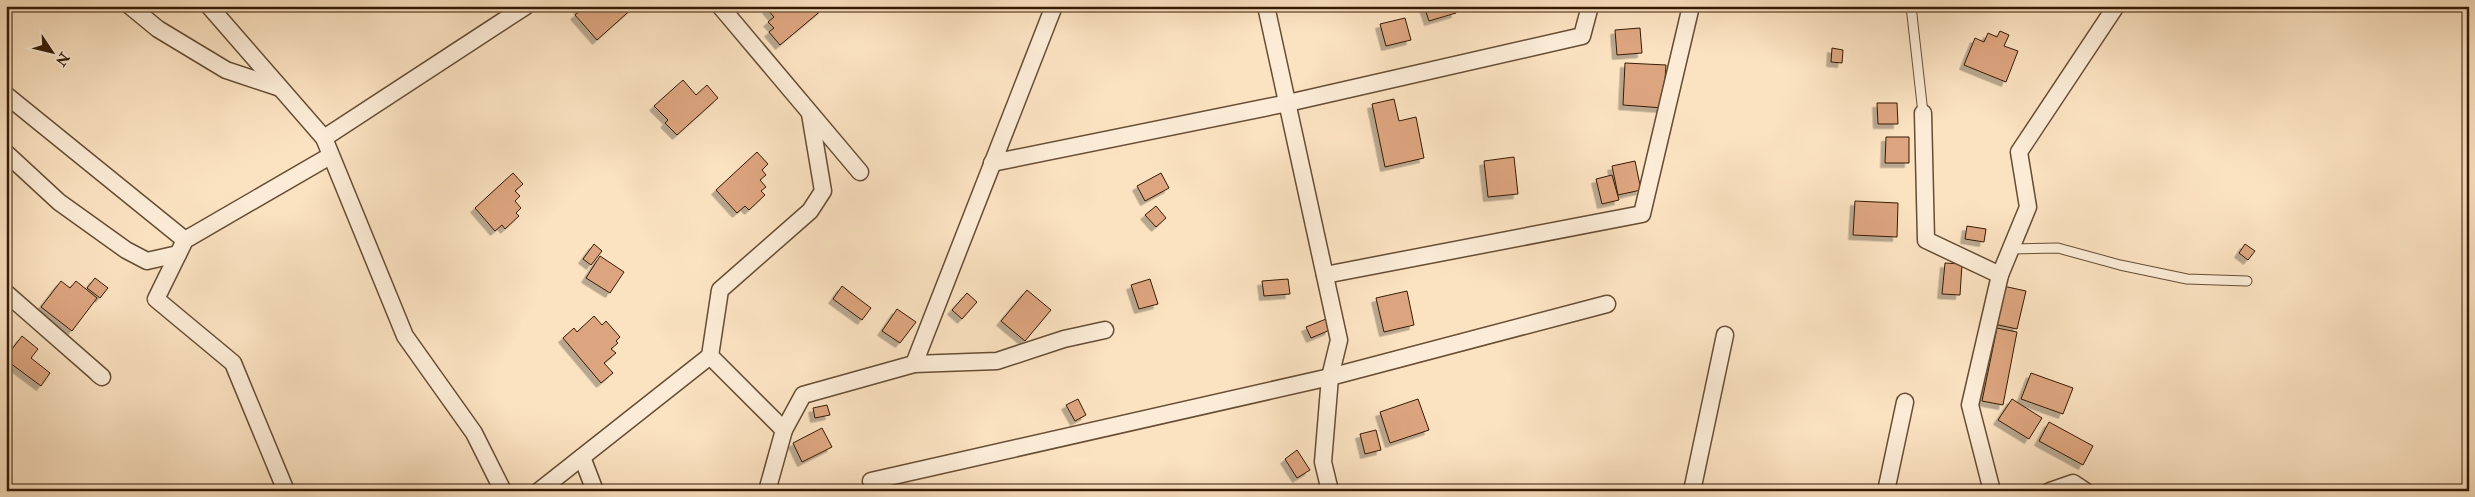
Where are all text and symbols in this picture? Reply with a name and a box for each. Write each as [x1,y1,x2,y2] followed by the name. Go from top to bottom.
[28,28,78,78] north arrow
[51,48,73,70] text: N

